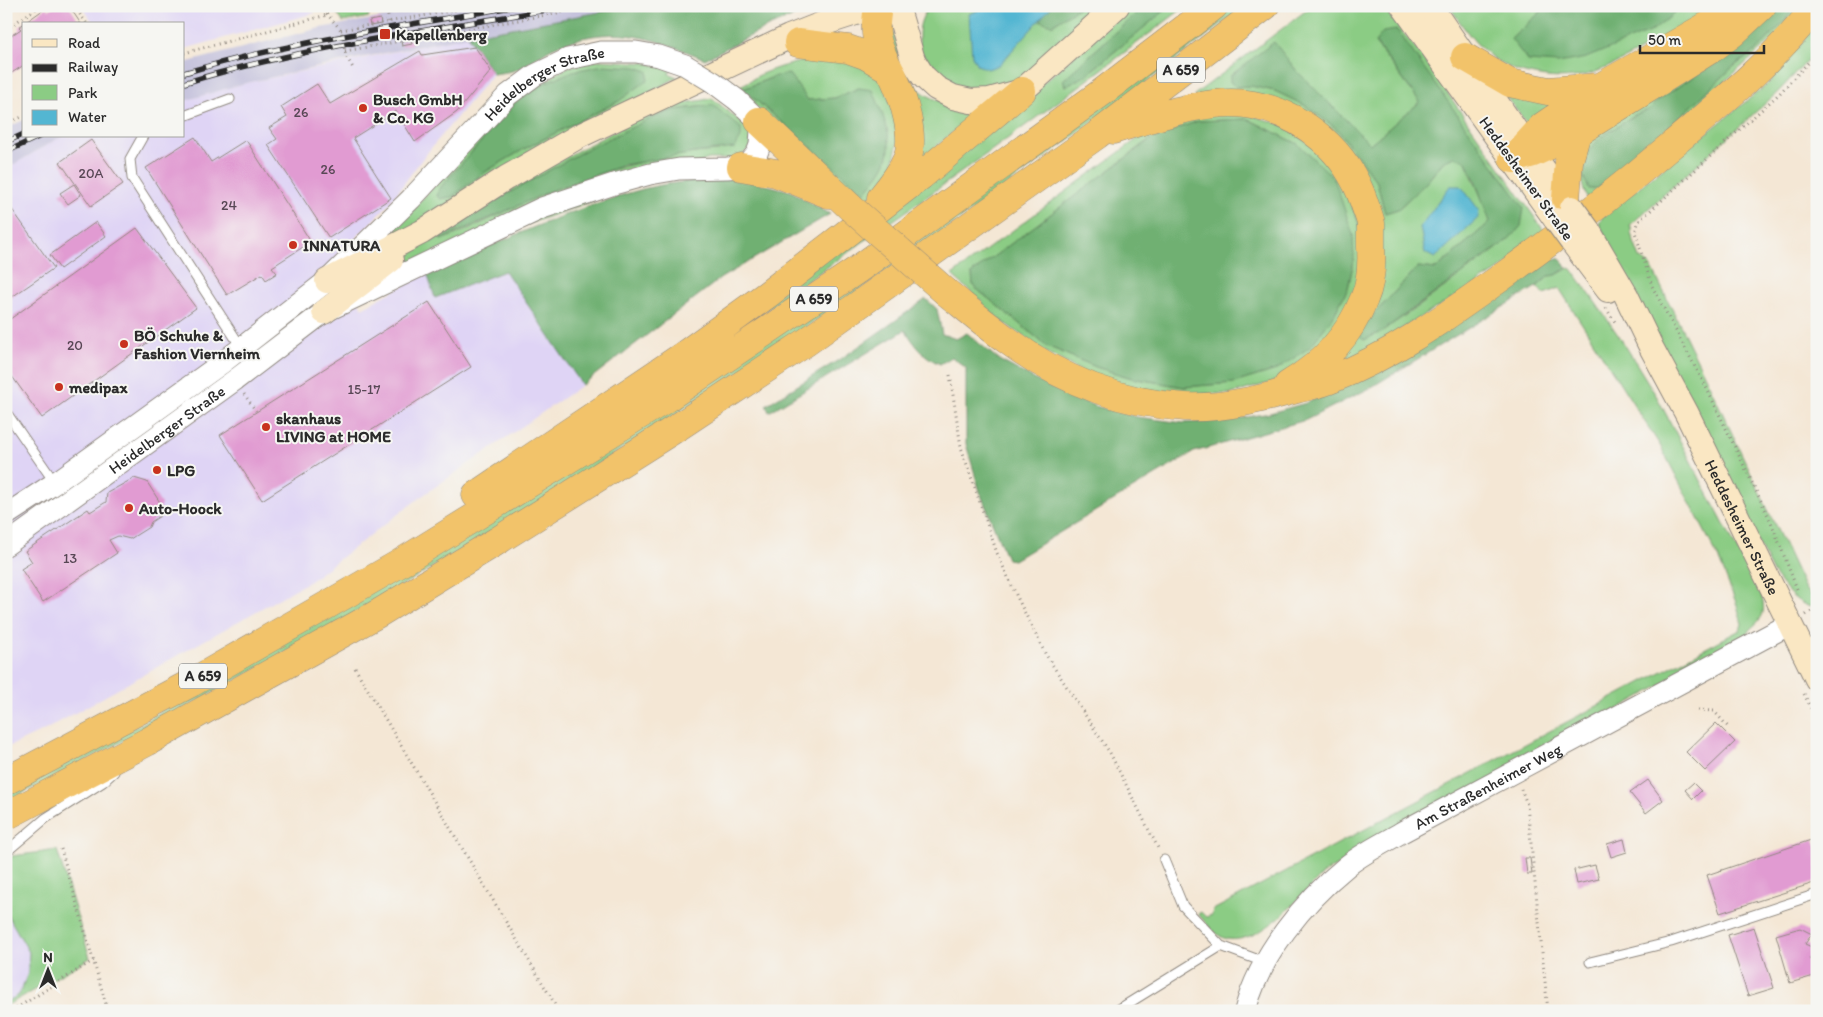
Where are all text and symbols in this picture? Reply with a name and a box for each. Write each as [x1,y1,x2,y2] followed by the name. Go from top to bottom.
[22,22,185,138] legend
[1640,22,1764,54] scale bar
[396,25,488,45] place label: Kapellenberg
[378,27,392,41] marker: Kapellenberg
[1648,31,1681,49] text: 50 m
[68,34,101,52] text: Road
[480,42,606,125] street label: Heidelberger Straße
[68,58,118,76] text: Railway
[1157,58,1205,82] road number: A 659
[68,84,98,102] text: Park
[373,90,463,127] place label: Busch GmbH & Co. KG
[357,102,369,114] marker: Busch GmbH & Co. KG
[294,104,308,121] house number: 26
[68,108,107,126] text: Water
[1475,113,1578,244] street label: Heddesheimer Straße
[321,161,335,178] house number: 26
[79,165,104,182] house number: 20A
[221,197,237,214] house number: 24
[303,236,381,255] place label: INNATURA
[287,239,299,251] marker: INNATURA
[790,286,838,312] road number: A 659
[134,326,261,363] place label: BÖ Schuhe & Fashion Viernheim
[67,337,83,354] house number: 20
[118,338,130,350] marker: BÖ Schuhe & Fashion Viernheim
[68,378,129,398] place label: medipax
[53,381,65,393] marker: medipax
[105,381,229,478] street label: Heidelberger Straße
[348,381,381,398] house number: 15-17
[276,409,391,446] place label: skanhaus LIVING at HOME
[260,421,272,433] marker: skanhaus LIVING at HOME
[1701,456,1783,598] street label: Heddesheimer Straße
[167,461,195,480] place label: LPG
[151,464,163,476] marker: LPG
[138,499,222,518] place label: Auto-Hoock
[123,502,135,514] marker: Auto-Hoock
[63,550,77,567] house number: 13
[179,664,227,688] road number: A 659
[1411,739,1566,834] street label: Am Straßenheimer Weg
[22,944,72,994] north arrow
[43,949,53,966] text: N

